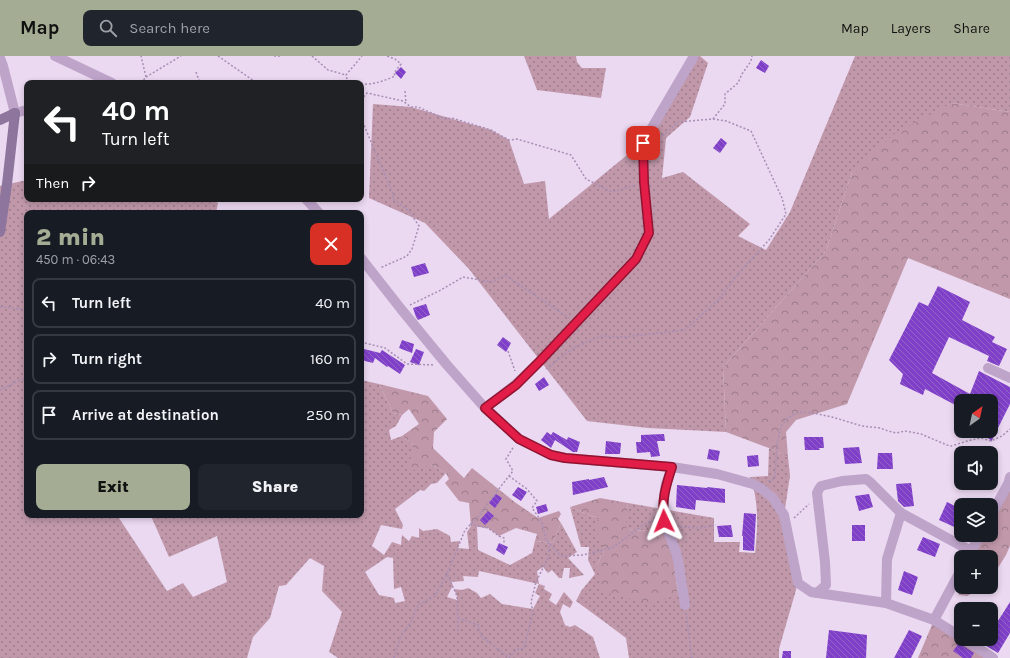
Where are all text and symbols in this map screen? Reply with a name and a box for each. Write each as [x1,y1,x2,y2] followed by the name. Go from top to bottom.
[83,10,363,46] search box
[20,17,59,39] text: Map
[97,17,119,39] icon: search
[129,19,210,37] text: Search here
[841,20,869,37] text: Map
[891,20,931,37] text: Layers
[953,20,990,37] text: Share
[102,94,170,127] text: 40 m
[36,96,88,148] icon: left
[626,126,660,160] pin
[102,128,170,150] text: Turn left
[632,132,654,154] icon: arrive
[77,172,99,194] icon: right
[36,174,69,192] text: Then
[36,223,105,251] text: 2 min
[310,223,352,265] button: close
[36,252,115,267] text: 450 m · 06:43
[38,292,60,314] icon: left
[72,294,131,312] text: Turn left
[315,294,350,312] text: 40 m
[38,348,60,370] icon: right
[72,350,142,368] text: Turn right
[310,350,350,368] text: 160 m
[954,394,998,438] north arrow
[954,394,998,646] map controls
[38,404,60,426] icon: arrive
[72,406,219,424] text: Arrive at destination
[306,406,350,424] text: 250 m
[954,446,998,490] button: sound
[36,464,190,510] button: Exit
[198,464,352,510] button: Share
[954,498,998,542] button: layers
[643,500,685,542] position arrow
[954,550,998,594] button: +
[954,602,998,646] button: −

